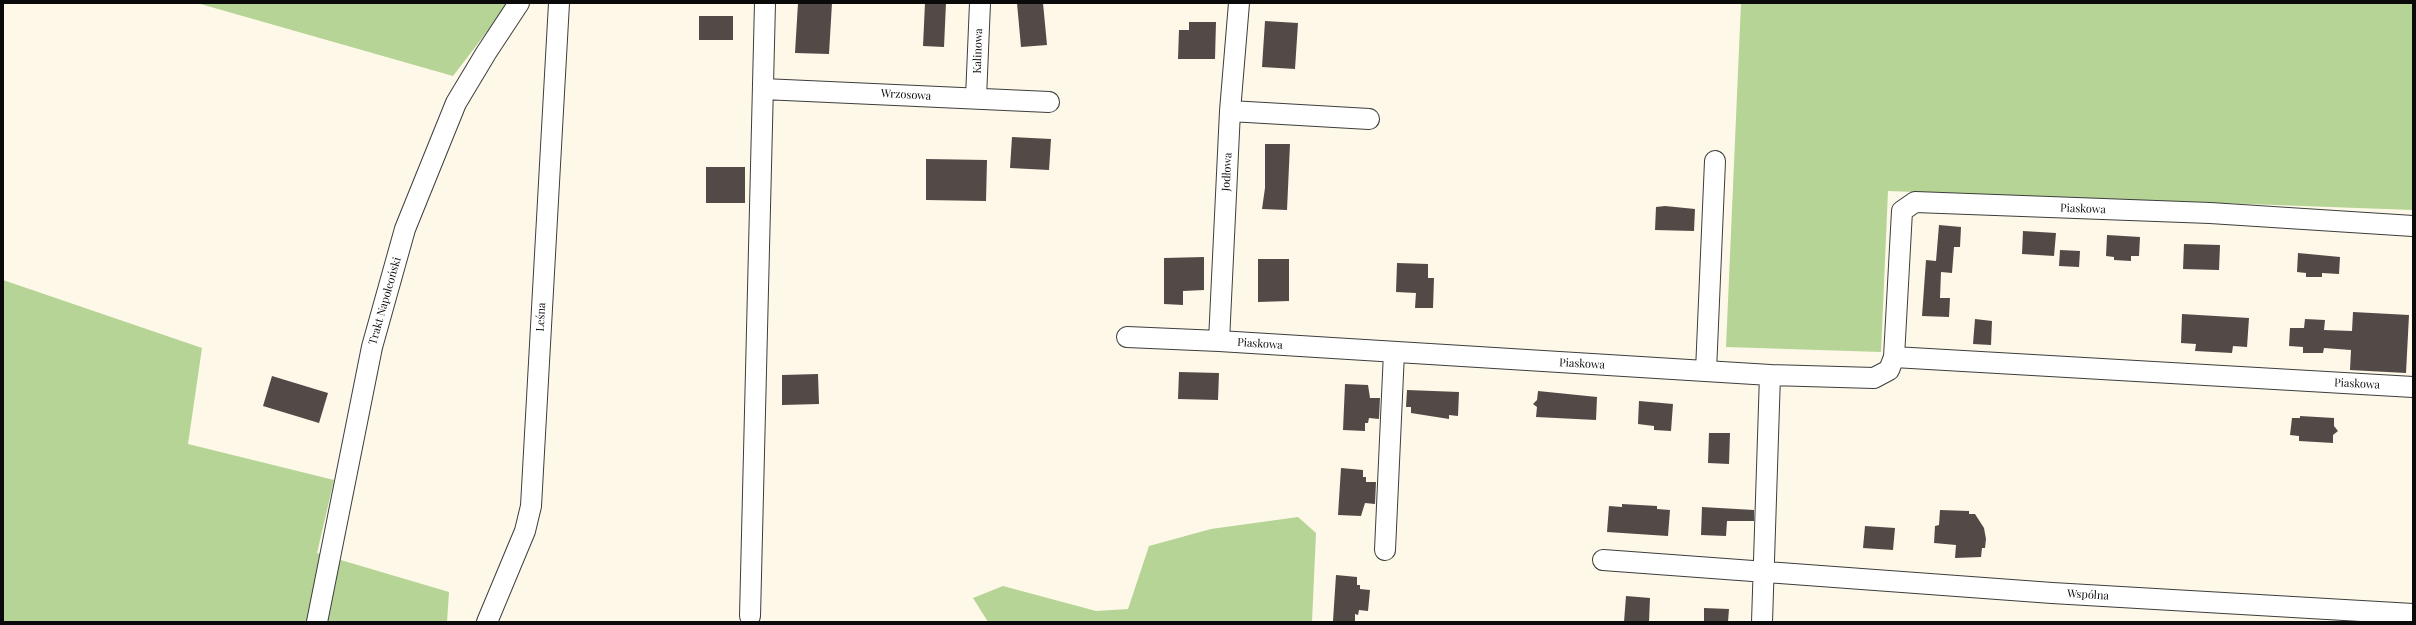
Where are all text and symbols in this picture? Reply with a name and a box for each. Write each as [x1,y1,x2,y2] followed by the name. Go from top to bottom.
[971,28,985,74] street label: Kalinowa
[880,87,932,103] street label: Wrzosowa
[1219,152,1235,192] street label: Jodłowa
[2060,202,2106,216] street label: Piaskowa
[366,256,404,346] street label: Trakt Napoleoński
[534,302,548,332] street label: Leśna
[1237,336,1283,352] street label: Piaskowa
[1559,356,1605,372] street label: Piaskowa
[2334,376,2380,392] street label: Piaskowa
[2067,587,2109,603] street label: Wspólna

